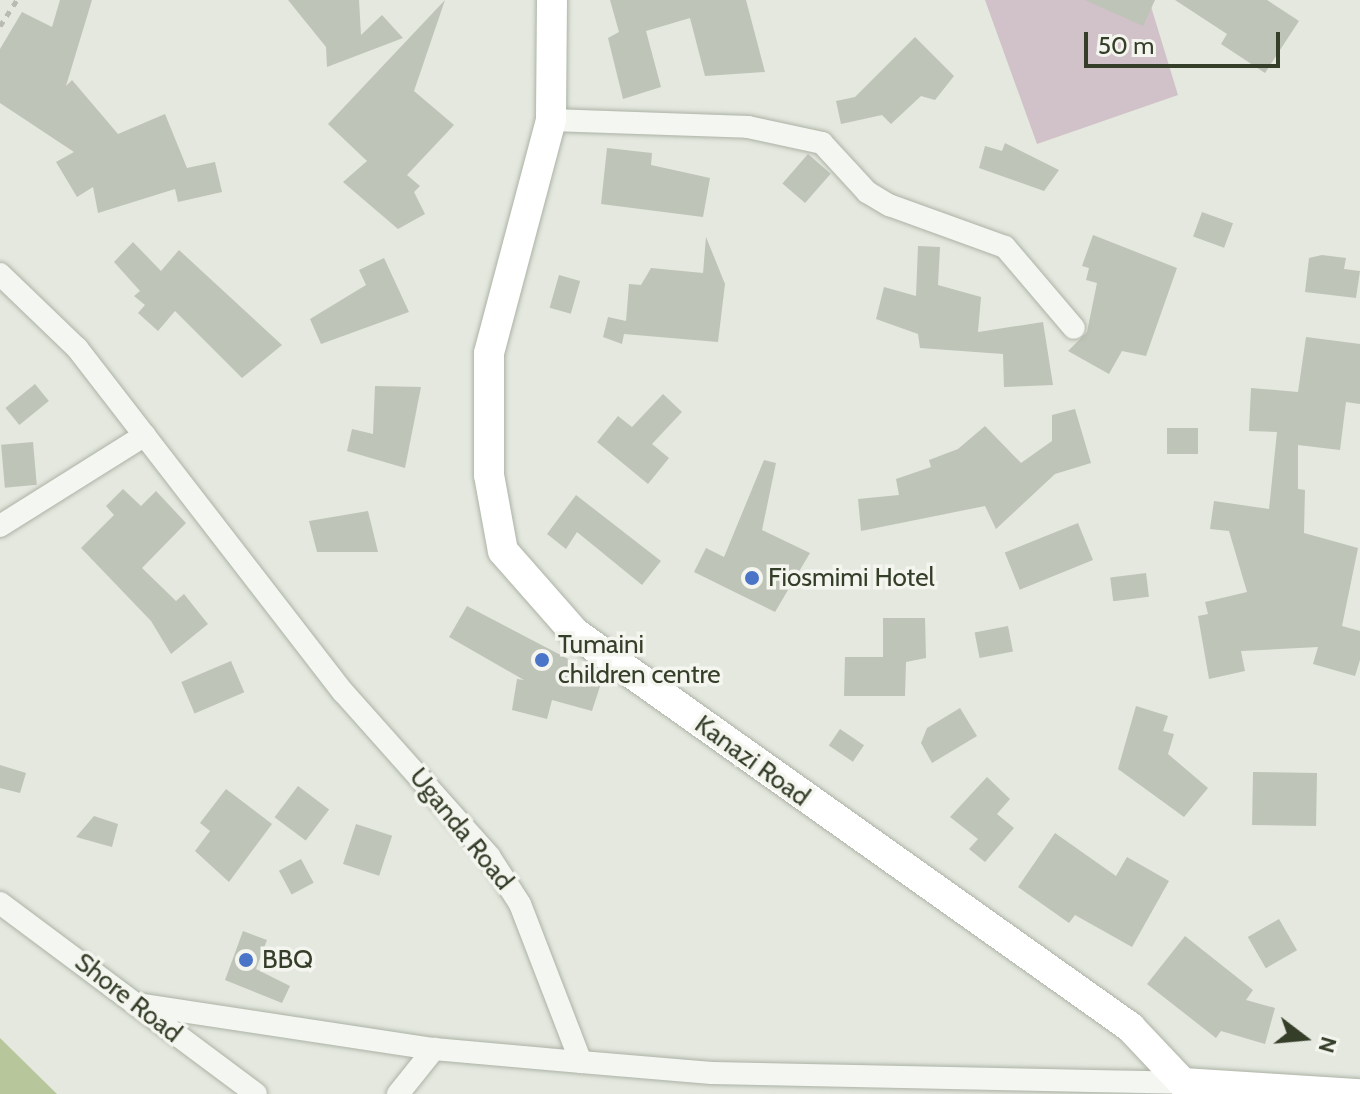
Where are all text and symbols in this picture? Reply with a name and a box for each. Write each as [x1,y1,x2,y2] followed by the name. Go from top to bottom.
[1088,16,1284,66] scale bar
[1098,31,1154,60] text: 50 m
[768,562,935,594] place label: Fiosmimi Hotel
[743,569,761,587] marker: Fiosmimi Hotel
[558,629,721,690] place label: Tumaini children centre
[533,651,551,669] marker: Tumaini children centre
[689,709,815,813] street label: Kanazi Road
[402,762,520,896] street label: Uganda Road
[262,944,313,976] place label: BBQ
[68,947,188,1049] street label: Shore Road
[237,951,255,969] marker: BBQ
[1264,998,1344,1078] north arrow
[1312,1034,1343,1056] text: N

